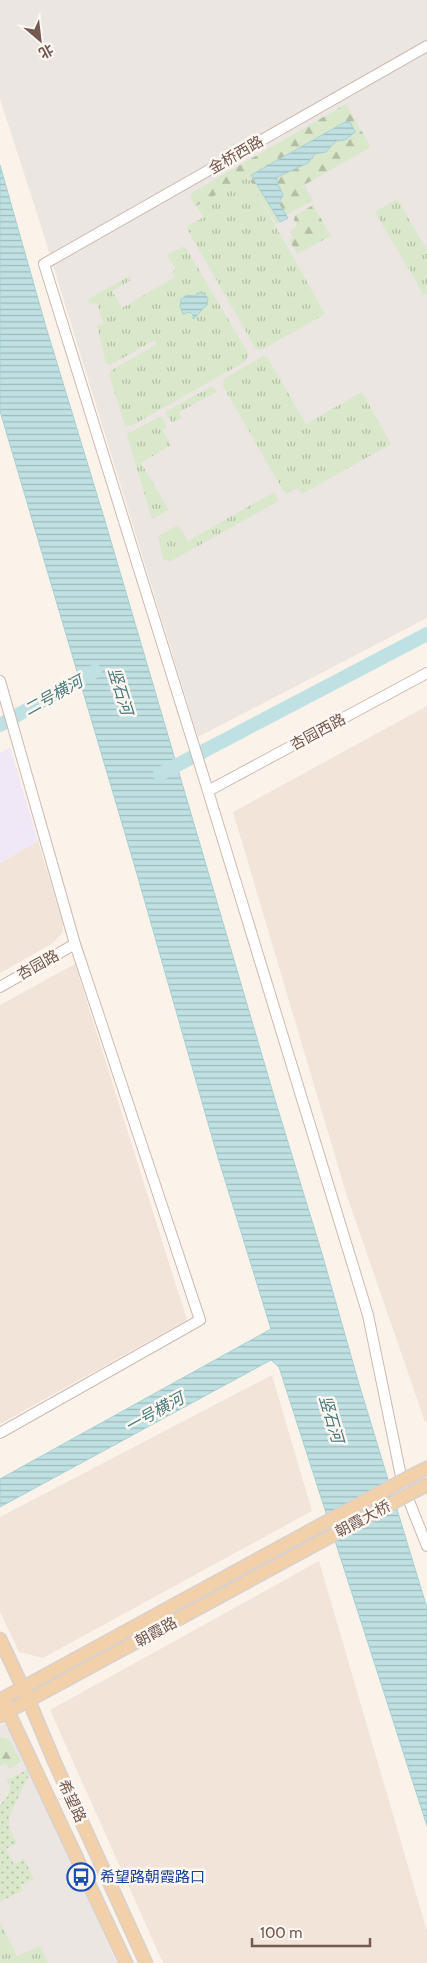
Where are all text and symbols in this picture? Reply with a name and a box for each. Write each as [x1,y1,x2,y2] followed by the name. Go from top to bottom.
[15,15,65,65] north arrow
[36,40,57,63] text: 北
[206,132,266,178] street label: 金桥西路
[104,665,137,720] water label: 竖石河
[21,670,88,719] water label: 二号横河
[287,710,349,754] street label: 杏园西路
[14,946,62,984] street label: 杏园路
[122,1387,189,1436] water label: 一号横河
[316,1393,348,1448] water label: 竖石河
[332,1497,394,1541] street label: 朝霞大桥
[132,1613,180,1651] street label: 朝霞路
[54,1777,90,1825] street label: 希望路
[66,1862,96,1892] bus stop icon: 希望路朝霞路口
[100,1868,205,1886] place label: 希望路朝霞路口
[252,1916,370,1948] scale bar
[260,1924,302,1942] text: 100 m

